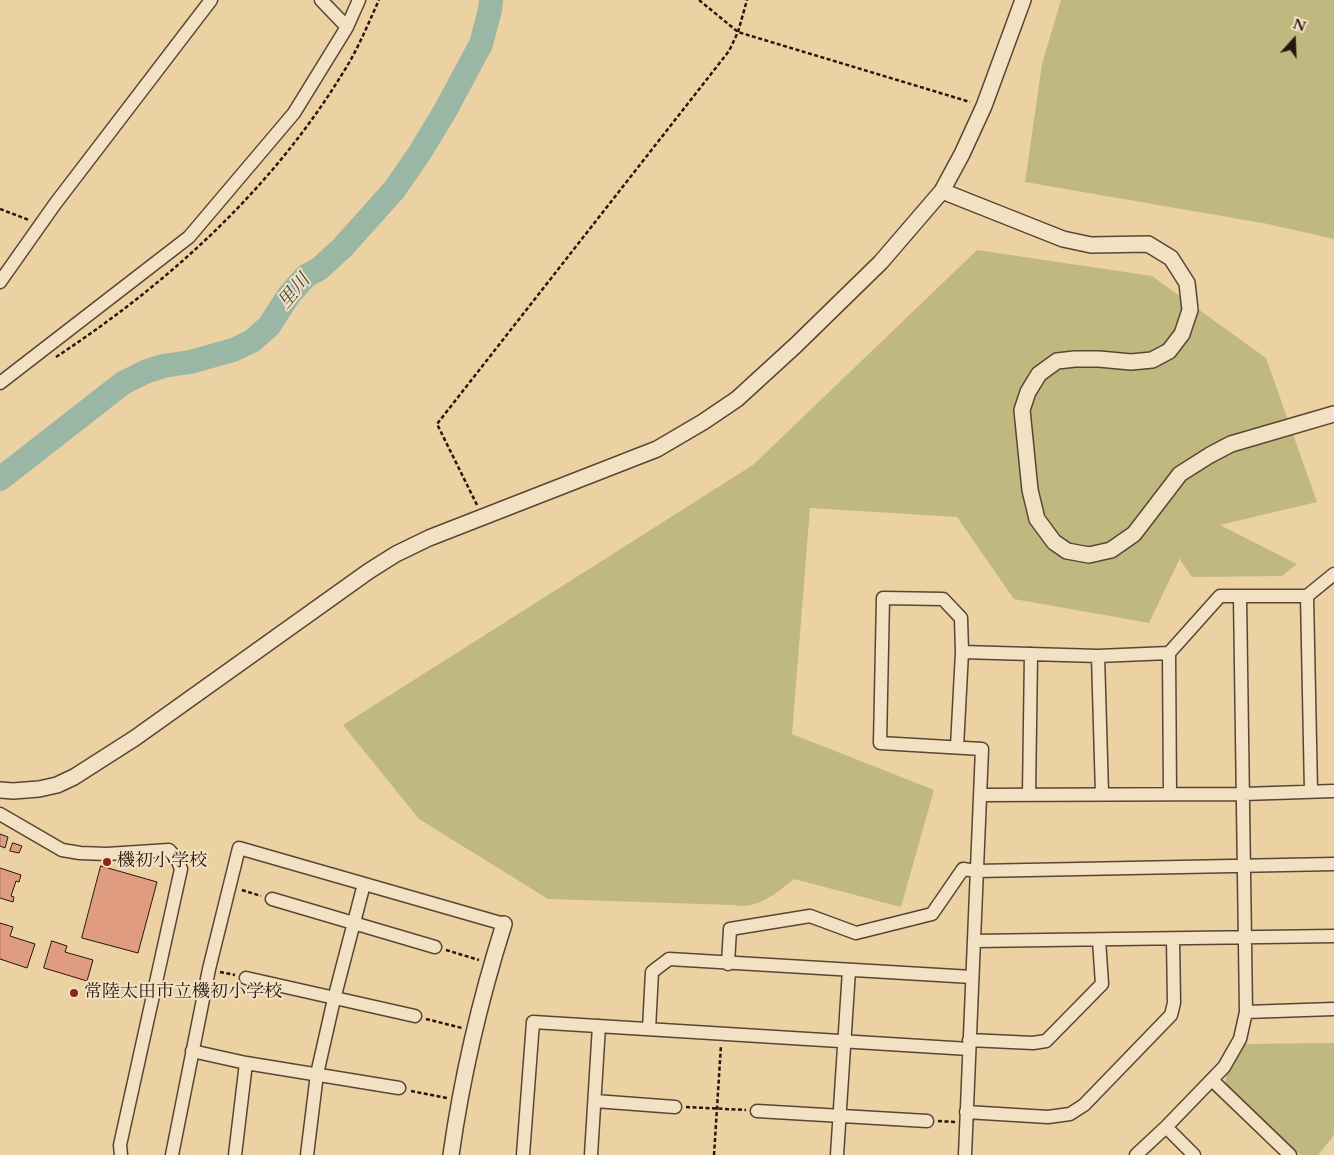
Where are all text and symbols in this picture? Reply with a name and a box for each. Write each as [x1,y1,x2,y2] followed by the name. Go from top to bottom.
[1290,14,1308,36] text: N
[1269,15,1319,65] north arrow
[274,270,316,314] water label: 里川
[117,851,207,873] place label: 機初小学校
[101,856,113,868] marker: 機初小学校
[84,982,282,1004] place label: 常陸太田市立機初小学校
[68,987,80,999] marker: 常陸太田市立機初小学校

